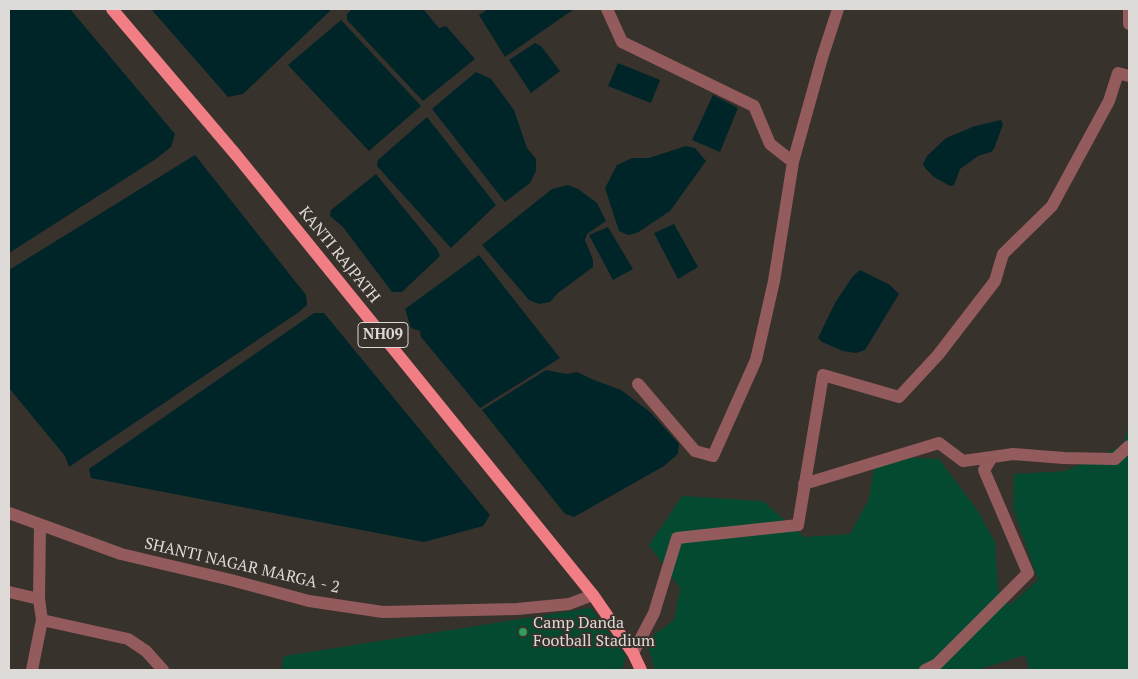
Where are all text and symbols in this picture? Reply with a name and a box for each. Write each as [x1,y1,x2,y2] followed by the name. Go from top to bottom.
[294,203,384,307] street label: KANTI RAJPATH
[358,322,408,348] road number: NH09
[143,534,341,598] street label: SHANTI NAGAR MARGA - 2
[533,613,655,651] place label: Camp Danda Football Stadium
[517,626,529,638] marker: Camp Danda Football Stadium

